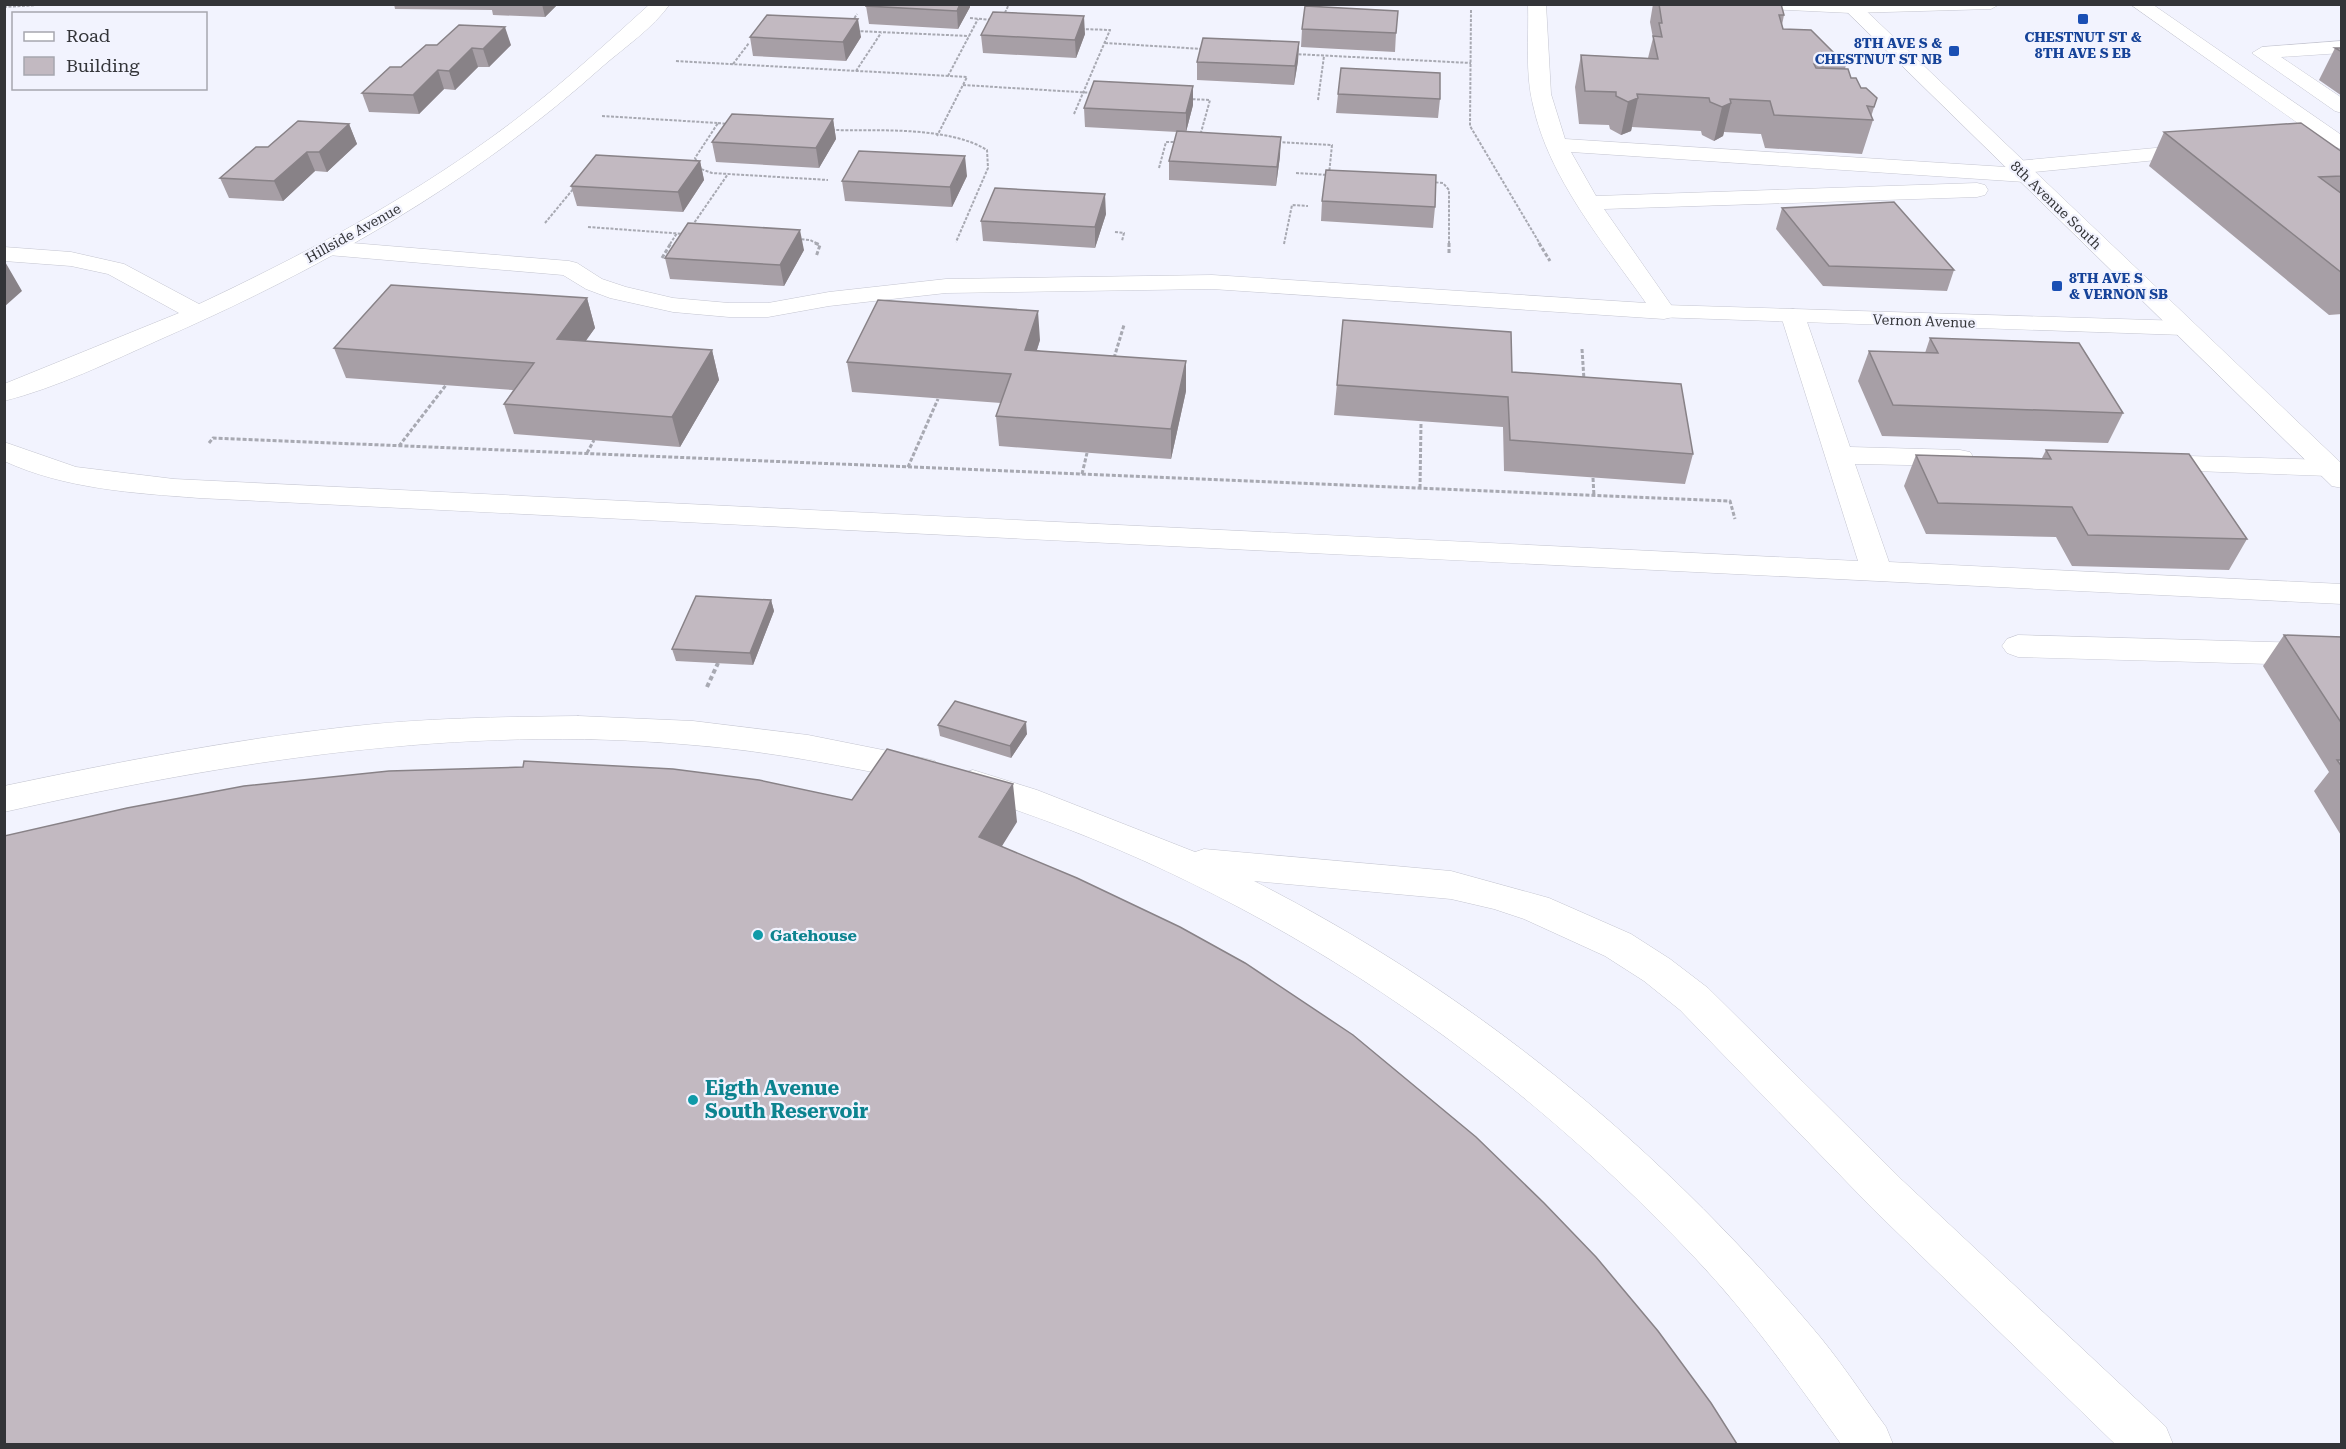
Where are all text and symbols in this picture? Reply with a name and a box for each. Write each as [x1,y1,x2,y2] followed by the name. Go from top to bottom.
[12,12,207,90] legend
[2076,12,2090,26] marker: CHESTNUT ST & 8TH AVE S EB
[66,25,111,46] text: Road
[2024,29,2142,61] place label: CHESTNUT ST & 8TH AVE S EB
[1815,35,1942,67] place label: 8TH AVE S & CHESTNUT ST NB
[1947,44,1961,58] marker: 8TH AVE S & CHESTNUT ST NB
[66,55,140,76] text: Building
[2007,158,2105,252] street label: 8th Avenue South
[303,200,404,266] street label: Hillside Avenue
[2069,270,2168,302] place label: 8TH AVE S & VERNON SB
[2050,279,2064,293] marker: 8TH AVE S & VERNON SB
[1872,311,1976,331] street label: Vernon Avenue
[770,926,857,945] place label: Gatehouse
[751,928,765,942] marker: Gatehouse
[705,1076,868,1123] place label: Eigth Avenue South Reservoir
[686,1093,700,1107] marker: Eigth Avenue South Reservoir

